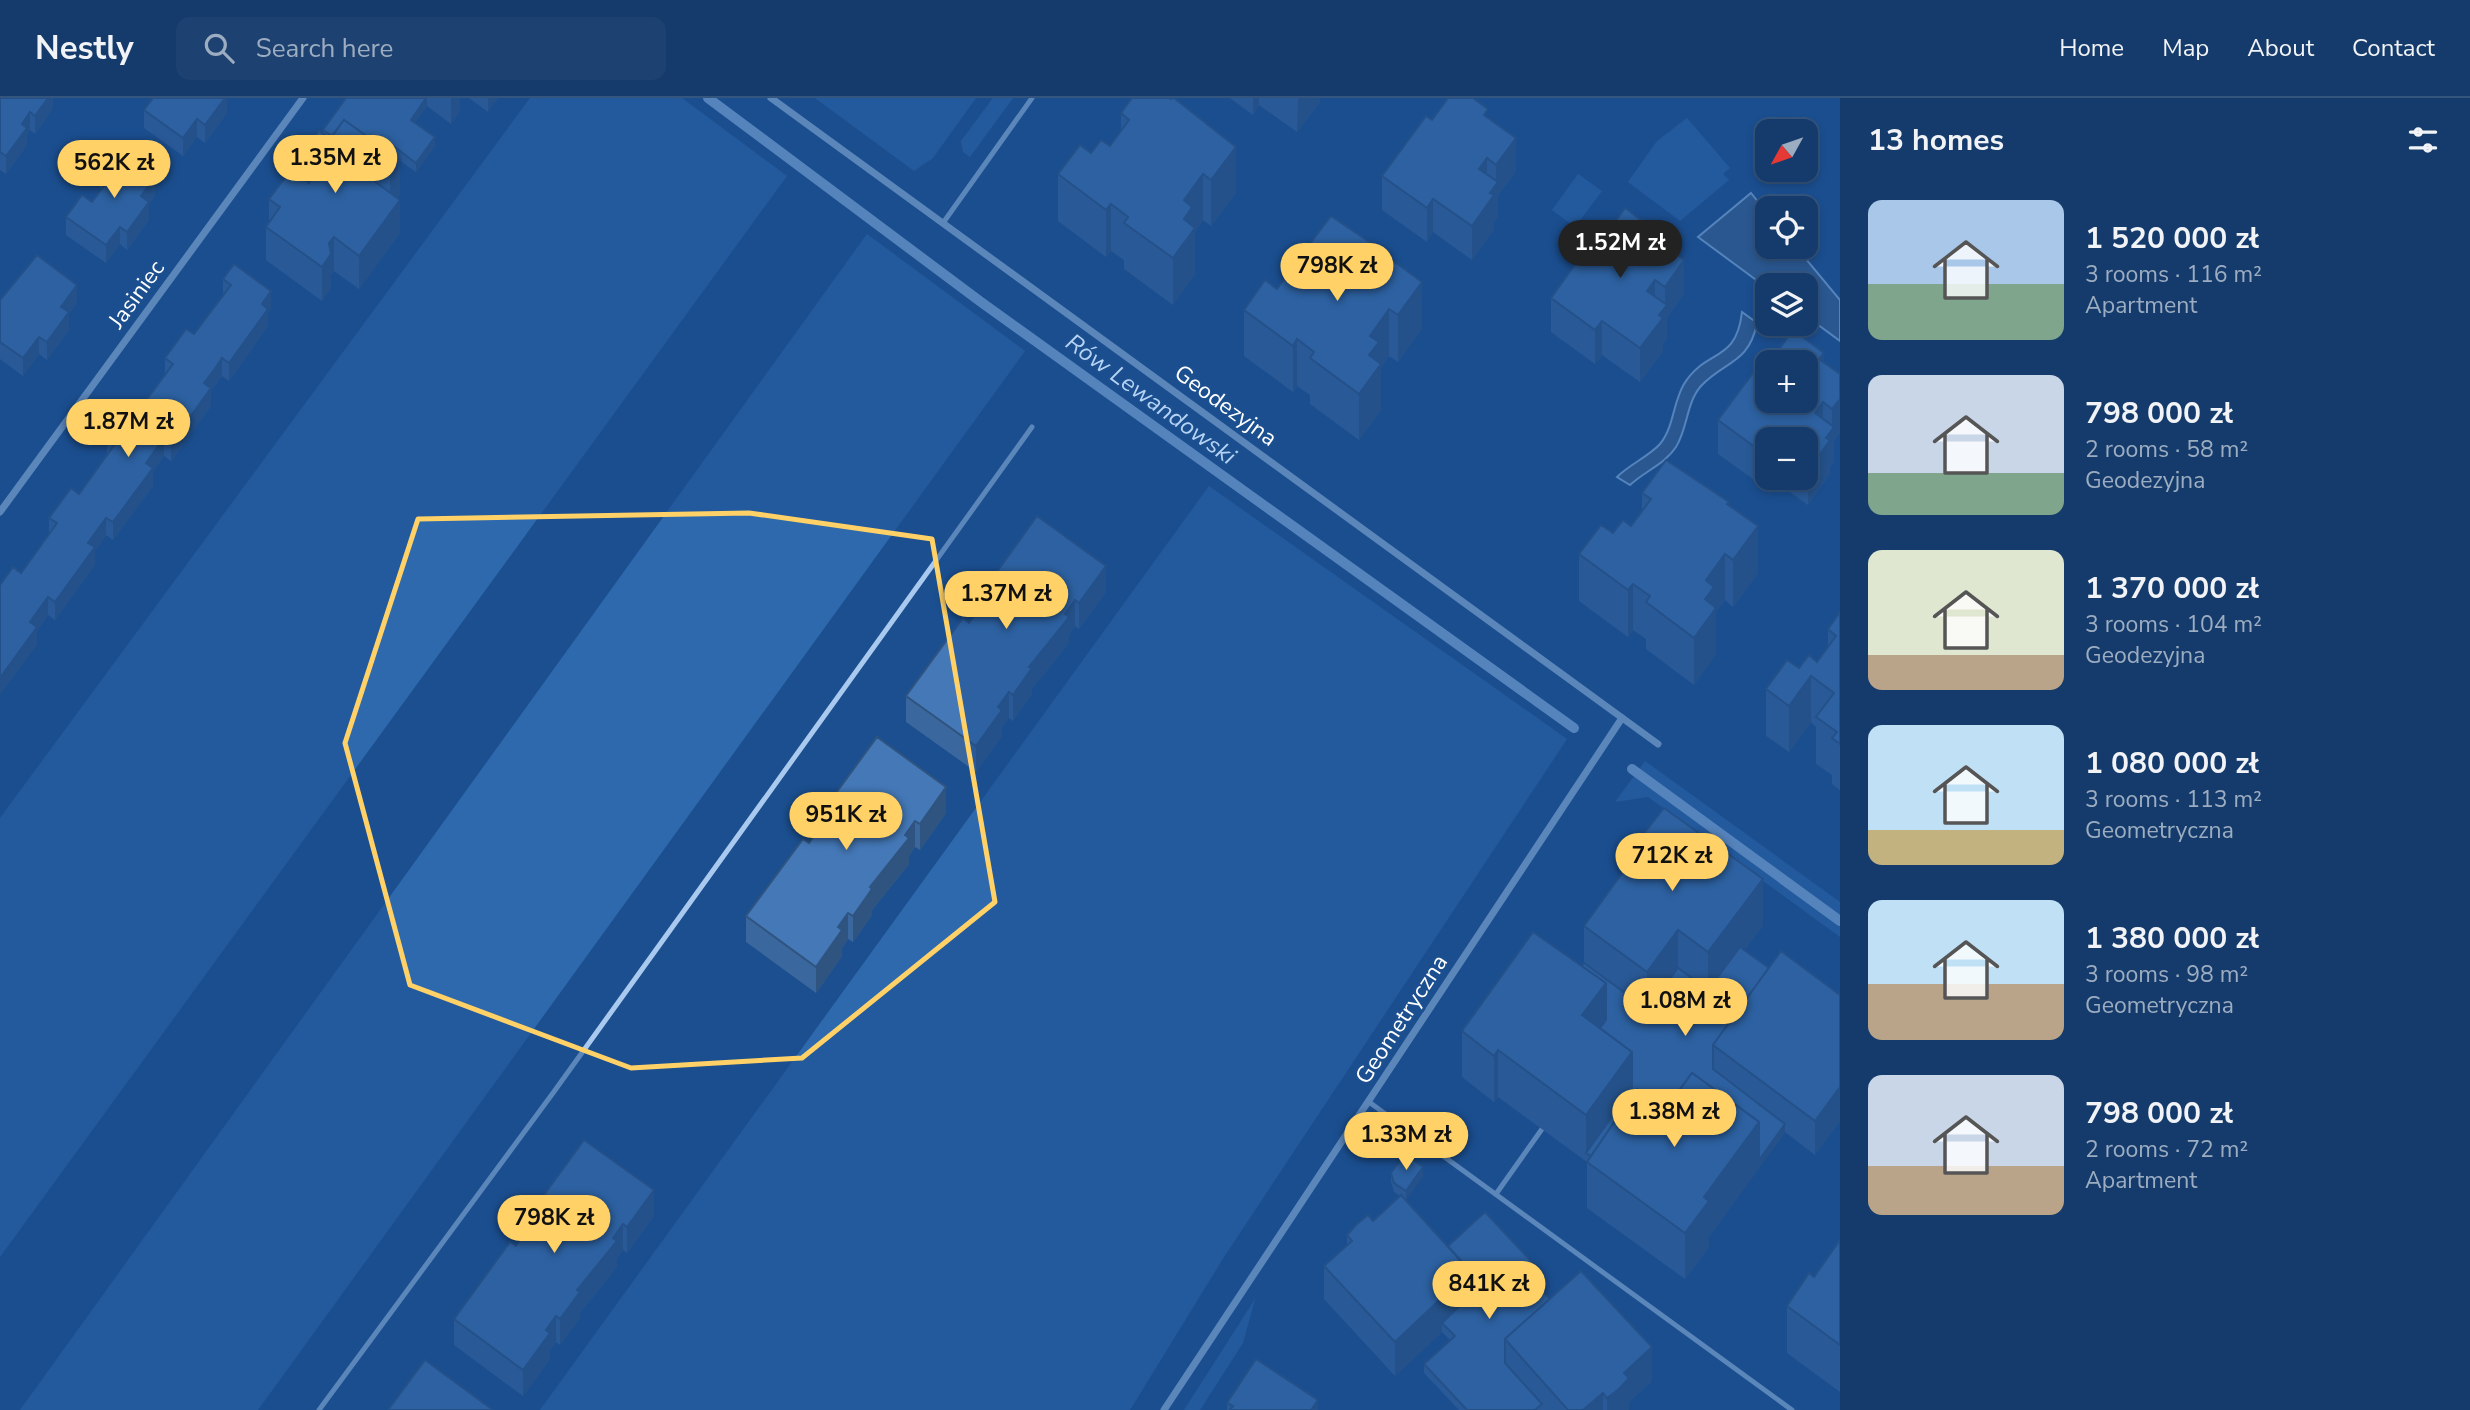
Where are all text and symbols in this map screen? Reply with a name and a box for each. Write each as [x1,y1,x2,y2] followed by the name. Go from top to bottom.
[176,17,666,80] search box
[35,26,134,71] text: Nestly
[200,29,238,67] icon: search
[256,31,393,66] text: Search here
[2059,32,2124,64] text: Home
[2162,32,2209,64] text: Map
[2247,32,2314,64] text: About
[2352,32,2435,64] text: Contact
[1755,119,1818,182] north arrow
[1755,119,1818,490] map controls
[1868,120,2004,161] text: 13 homes
[2404,121,2442,159] icon: filters
[263,136,407,195] pin: 1.35M zł
[49,140,179,200] pin: 562K zł
[289,142,381,173] text: 1.35M zł
[73,147,155,178] text: 562K zł
[1755,196,1818,259] button: locate
[2085,218,2259,259] text: 1 520 000 zł
[1548,220,1692,280] pin: 1.52M zł
[1574,227,1666,258] text: 1.52M zł
[1924,228,2008,312] icon: home
[1272,244,1402,303] pin: 798K zł
[1296,250,1378,281] text: 798K zł
[101,254,172,335] street label: Jasiniec
[2085,259,2262,290] text: 3 rooms · 116 m²
[1755,273,1818,336] button: layers
[2085,290,2197,321] text: Apartment
[1059,326,1243,472] water label: Rów Lewandowski
[1755,350,1818,413] button: +
[1168,358,1283,453] street label: Geodezyjna
[2085,393,2233,434] text: 798 000 zł
[56,400,200,459] pin: 1.87M zł
[1924,403,2008,487] icon: home
[82,406,174,437] text: 1.87M zł
[1755,427,1818,490] button: −
[2085,434,2248,465] text: 2 rooms · 58 m²
[2085,465,2205,496] text: Geodezyjna
[2085,568,2259,609] text: 1 370 000 zł
[934,572,1078,631] pin: 1.37M zł
[960,578,1052,609] text: 1.37M zł
[1924,578,2008,662] icon: home
[2085,609,2262,640] text: 3 rooms · 104 m²
[2085,640,2205,671] text: Geodezyjna
[2085,743,2259,784] text: 1 080 000 zł
[1924,753,2008,837] icon: home
[2085,784,2262,815] text: 3 rooms · 113 m²
[781,792,911,852] pin: 951K zł
[805,799,887,830] text: 951K zł
[2085,815,2234,846] text: Geometryczna
[1607,834,1737,893] pin: 712K zł
[1631,840,1713,871] text: 712K zł
[2085,918,2259,959] text: 1 380 000 zł
[1924,928,2008,1012] icon: home
[1348,948,1455,1090] street label: Geometryczna
[2085,959,2248,990] text: 3 rooms · 98 m²
[1613,978,1757,1038] pin: 1.08M zł
[1639,985,1731,1016] text: 1.08M zł
[2085,990,2234,1021] text: Geometryczna
[1602,1090,1746,1149] pin: 1.38M zł
[2085,1093,2233,1134] text: 798 000 zł
[1628,1096,1720,1127] text: 1.38M zł
[1924,1103,2008,1187] icon: home
[1334,1112,1478,1172] pin: 1.33M zł
[1360,1119,1452,1150] text: 1.33M zł
[2085,1134,2248,1165] text: 2 rooms · 72 m²
[2085,1165,2197,1196] text: Apartment
[489,1196,619,1255] pin: 798K zł
[513,1202,595,1233] text: 798K zł
[1424,1262,1554,1321] pin: 841K zł
[1448,1268,1530,1299] text: 841K zł

